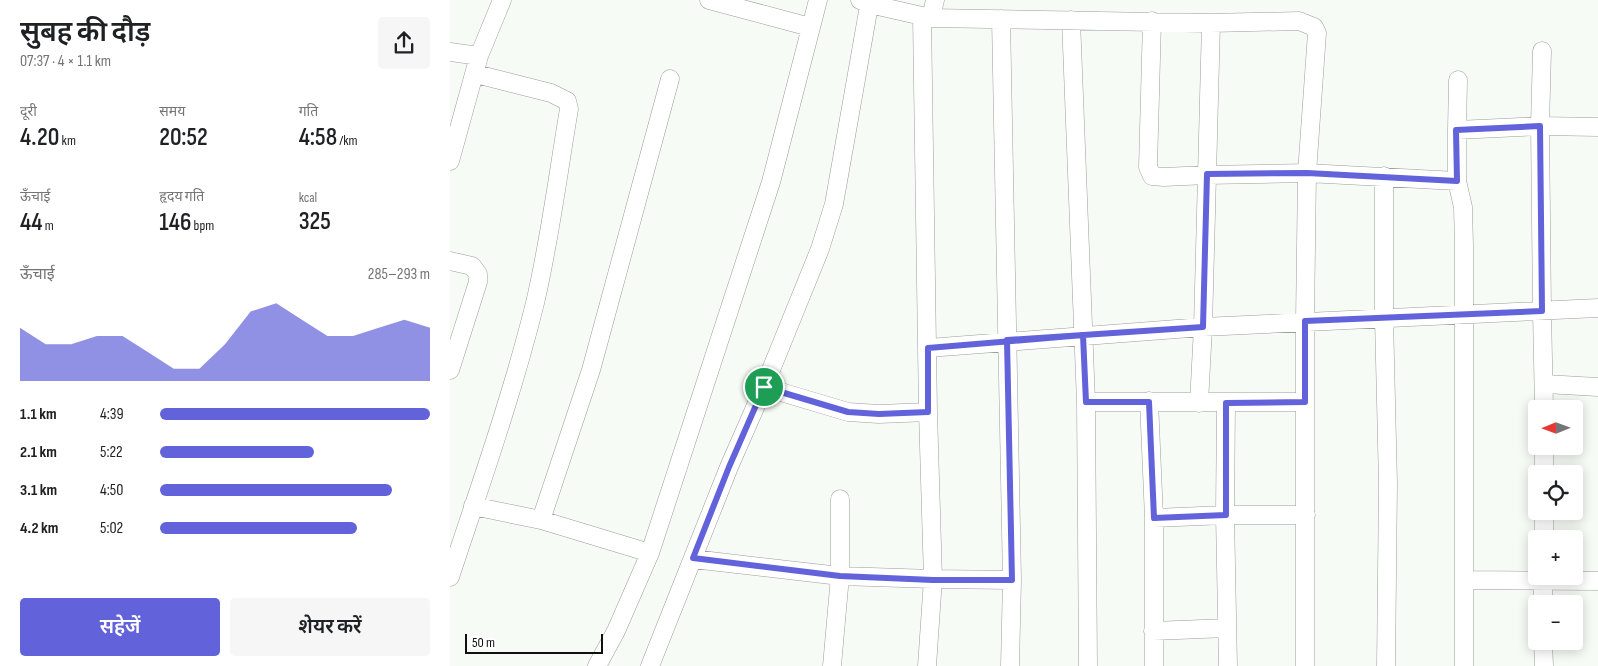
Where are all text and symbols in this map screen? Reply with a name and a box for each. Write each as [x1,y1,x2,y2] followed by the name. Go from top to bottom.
[20,16,150,49] text: सुबह की दौड़
[378,17,430,69] button: share
[20,52,111,71] text: 07:37 · 4 × 1.1 km
[20,103,37,120] text: दूरी
[159,103,185,120] text: समय
[299,103,318,120] text: गति
[20,122,59,153] text: 4.20
[159,122,208,153] text: 20:52
[299,122,337,153] text: 4:58
[59,132,76,149] text: km
[337,132,358,149] text: /km
[20,188,50,205] text: ऊँचाई
[159,188,204,205] text: हृदय गति
[299,189,317,206] text: kcal
[299,206,331,237] text: 325
[20,207,42,238] text: 44
[159,207,191,238] text: 146
[42,217,54,234] text: m
[191,217,214,234] text: bpm
[20,265,55,284] text: ऊँचाई
[368,265,430,284] text: 285–293 m
[743,366,785,408] pin
[750,373,778,401] icon: arrive
[1528,400,1582,455] north arrow
[1528,400,1583,650] map controls
[20,405,57,424] text: 1.1 km
[100,405,124,424] text: 4:39
[20,443,57,462] text: 2.1 km
[100,443,123,462] text: 5:22
[1528,465,1583,520] button: locate
[20,481,57,500] text: 3.1 km
[100,481,123,500] text: 4:50
[20,519,58,538] text: 4.2 km
[100,519,123,538] text: 5:02
[1528,530,1583,585] button: +
[1528,595,1583,650] button: −
[20,598,220,656] button: सहेजें
[230,598,430,656] button: शेयर करें
[465,631,602,654] scale bar
[472,634,495,651] text: 50 m

